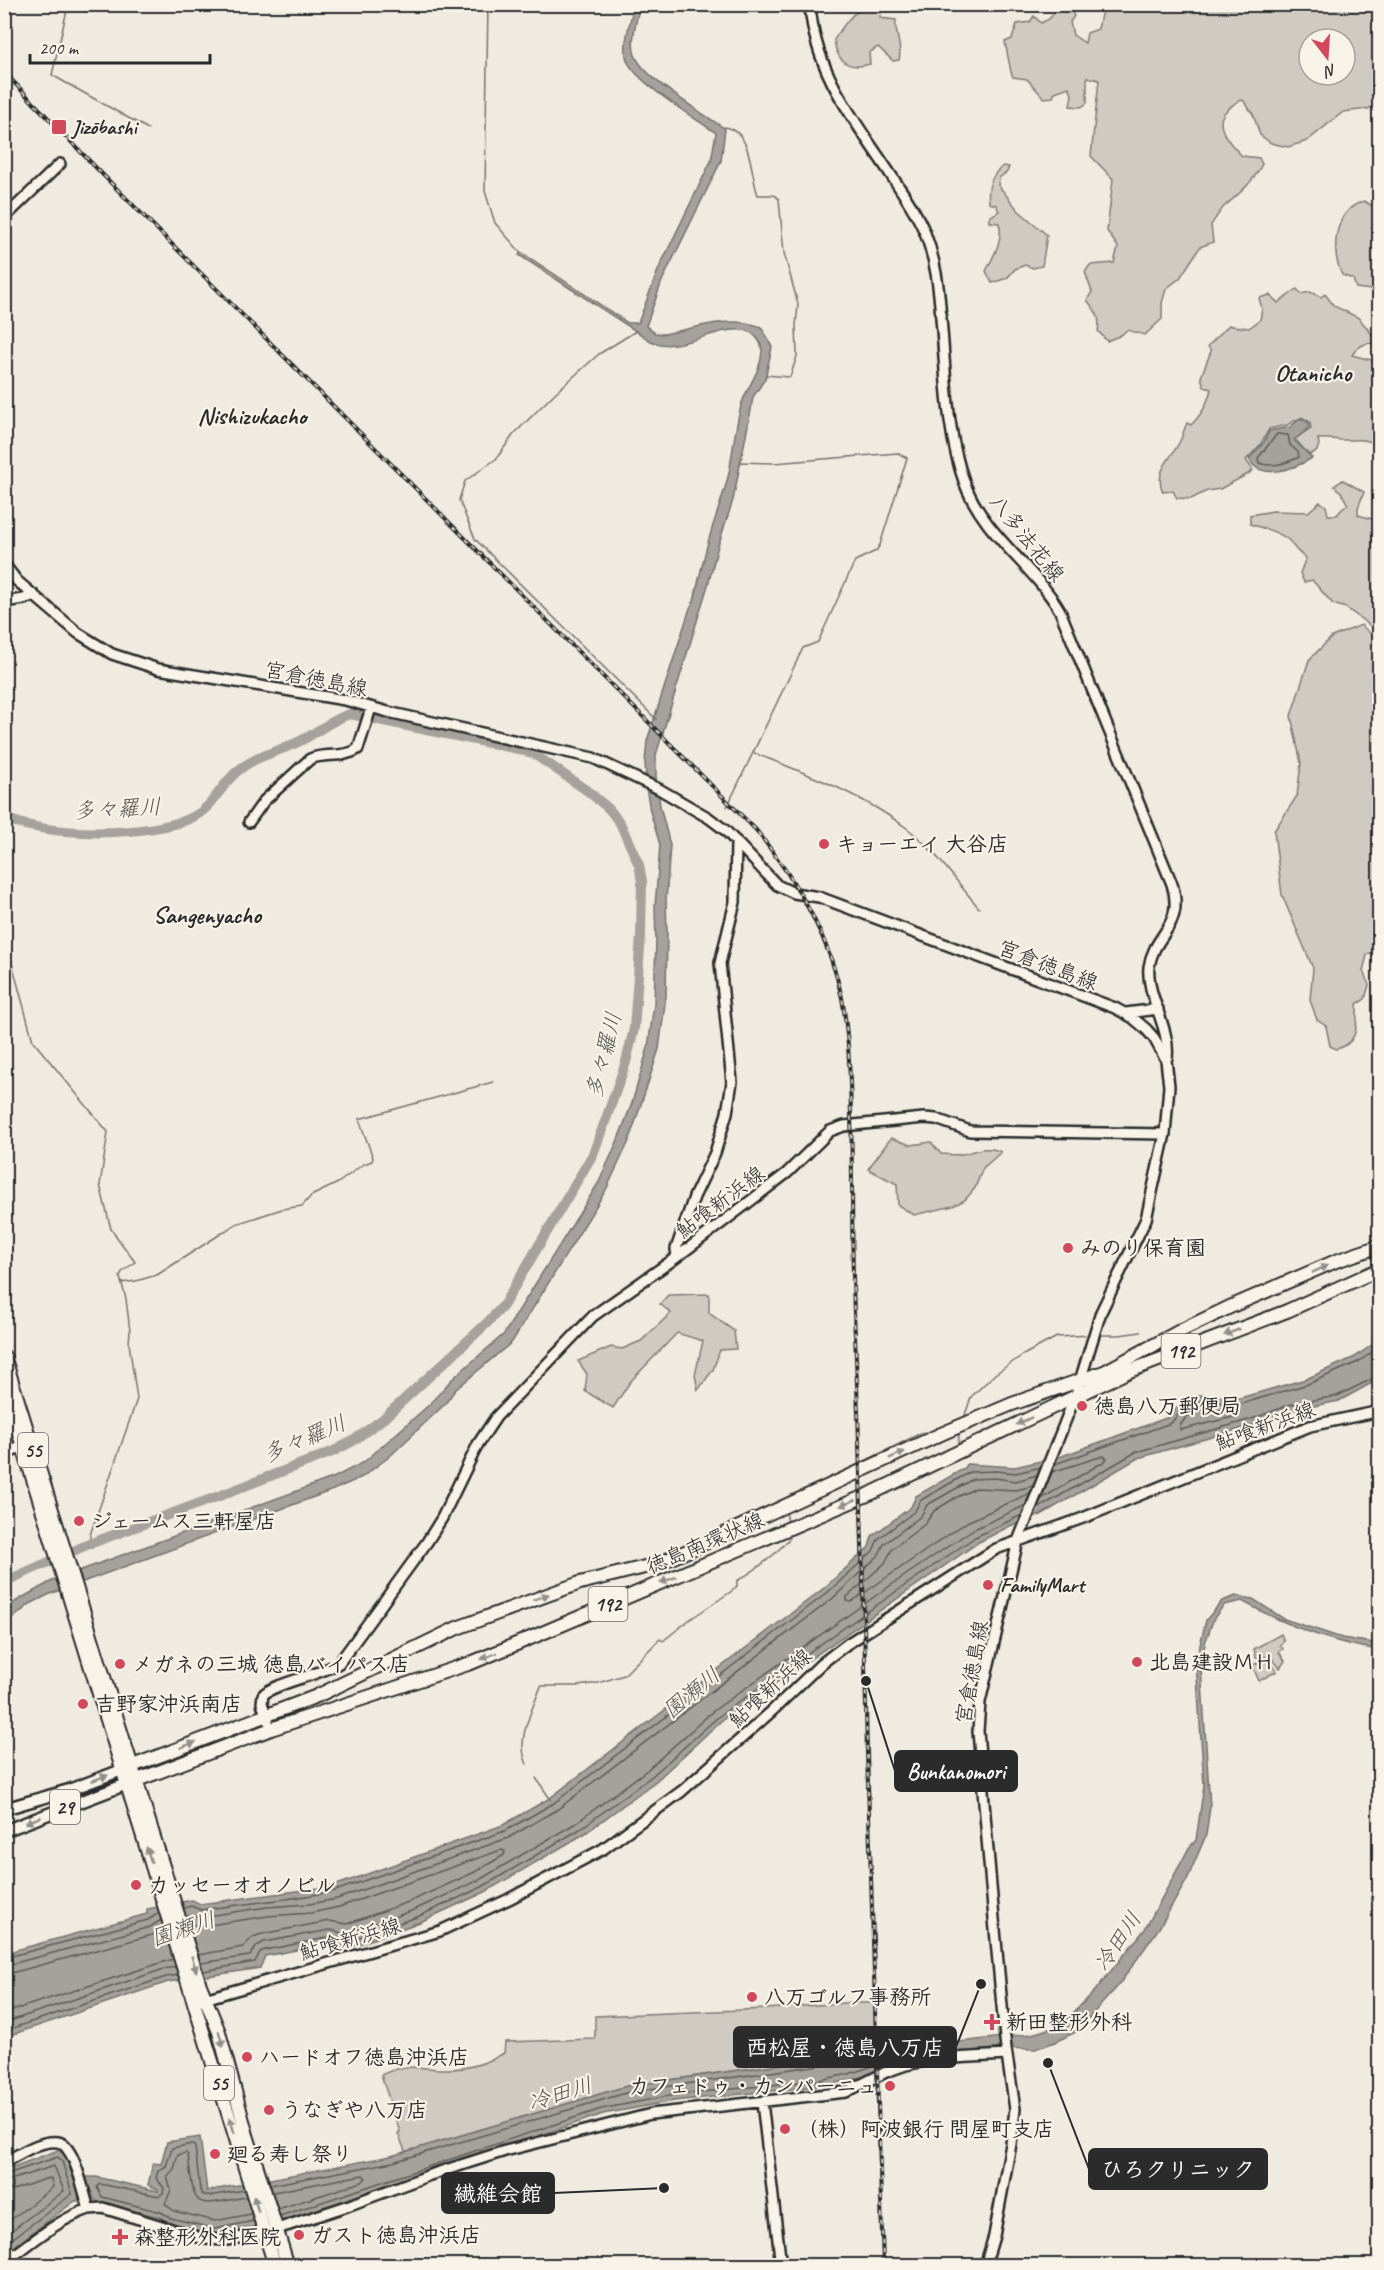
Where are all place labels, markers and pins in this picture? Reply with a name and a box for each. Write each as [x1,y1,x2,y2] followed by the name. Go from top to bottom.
[70,114,140,140] place label: Jizōbashi
[50,118,68,136] marker: Jizōbashi
[836,831,1008,857] place label: キョーエイ 大谷店
[817,837,831,851] marker: キョーエイ 大谷店
[1080,1235,1206,1261] place label: みのり保育園
[1061,1241,1075,1255] marker: みのり保育園
[1094,1393,1241,1419] place label: 徳島八万郵便局
[1075,1399,1089,1413] marker: 徳島八万郵便局
[91,1508,276,1534] place label: ジェームス三軒屋店
[72,1514,86,1528] marker: ジェームス三軒屋店
[1000,1572,1087,1598] place label: FamilyMart
[981,1578,995,1592] marker: FamilyMart
[1149,1649,1275,1675] place label: 北島建設ＭＨ
[132,1651,410,1677] place label: メガネの三城 徳島バイパス店
[1130,1655,1144,1669] marker: 北島建設ＭＨ
[113,1657,127,1671] marker: メガネの三城 徳島バイパス店
[95,1691,242,1717] place label: 吉野家沖浜南店
[76,1697,90,1711] marker: 吉野家沖浜南店
[895,1751,1017,1791] callout: Bunkanomori
[148,1872,336,1898] place label: カッセーオオノビル
[129,1878,143,1892] marker: カッセーオオノビル
[764,1984,931,2010] place label: 八万ゴルフ事務所
[745,1990,759,2004] marker: 八万ゴルフ事務所
[1006,2009,1132,2035] place label: 新田整形外科
[983,2013,1001,2031] marker: 新田整形外科
[734,2027,956,2067] callout: 西松屋・徳島八万店
[259,2044,469,2070] place label: ハードオフ徳島沖浜店
[240,2050,254,2064] marker: ハードオフ徳島沖浜店
[629,2073,878,2099] place label: カフェドゥ・カンパーニュ
[883,2079,897,2093] marker: カフェドゥ・カンパーニュ
[281,2097,428,2123] place label: うなぎや八万店
[262,2103,276,2117] marker: うなぎや八万店
[797,2116,1054,2142] place label: （株）阿波銀行 問屋町支店
[778,2122,792,2136] marker: （株）阿波銀行 問屋町支店
[227,2141,353,2167] place label: 廻る寿し祭り
[208,2147,222,2161] marker: 廻る寿し祭り
[1089,2149,1267,2189] callout: ひろクリニック
[442,2173,554,2213] callout: 繊維会館
[311,2222,481,2248] place label: ガスト徳島沖浜店
[134,2224,281,2250] place label: 森整形外科医院
[111,2228,129,2246] marker: 森整形外科医院
[292,2228,306,2242] marker: ガスト徳島沖浜店

